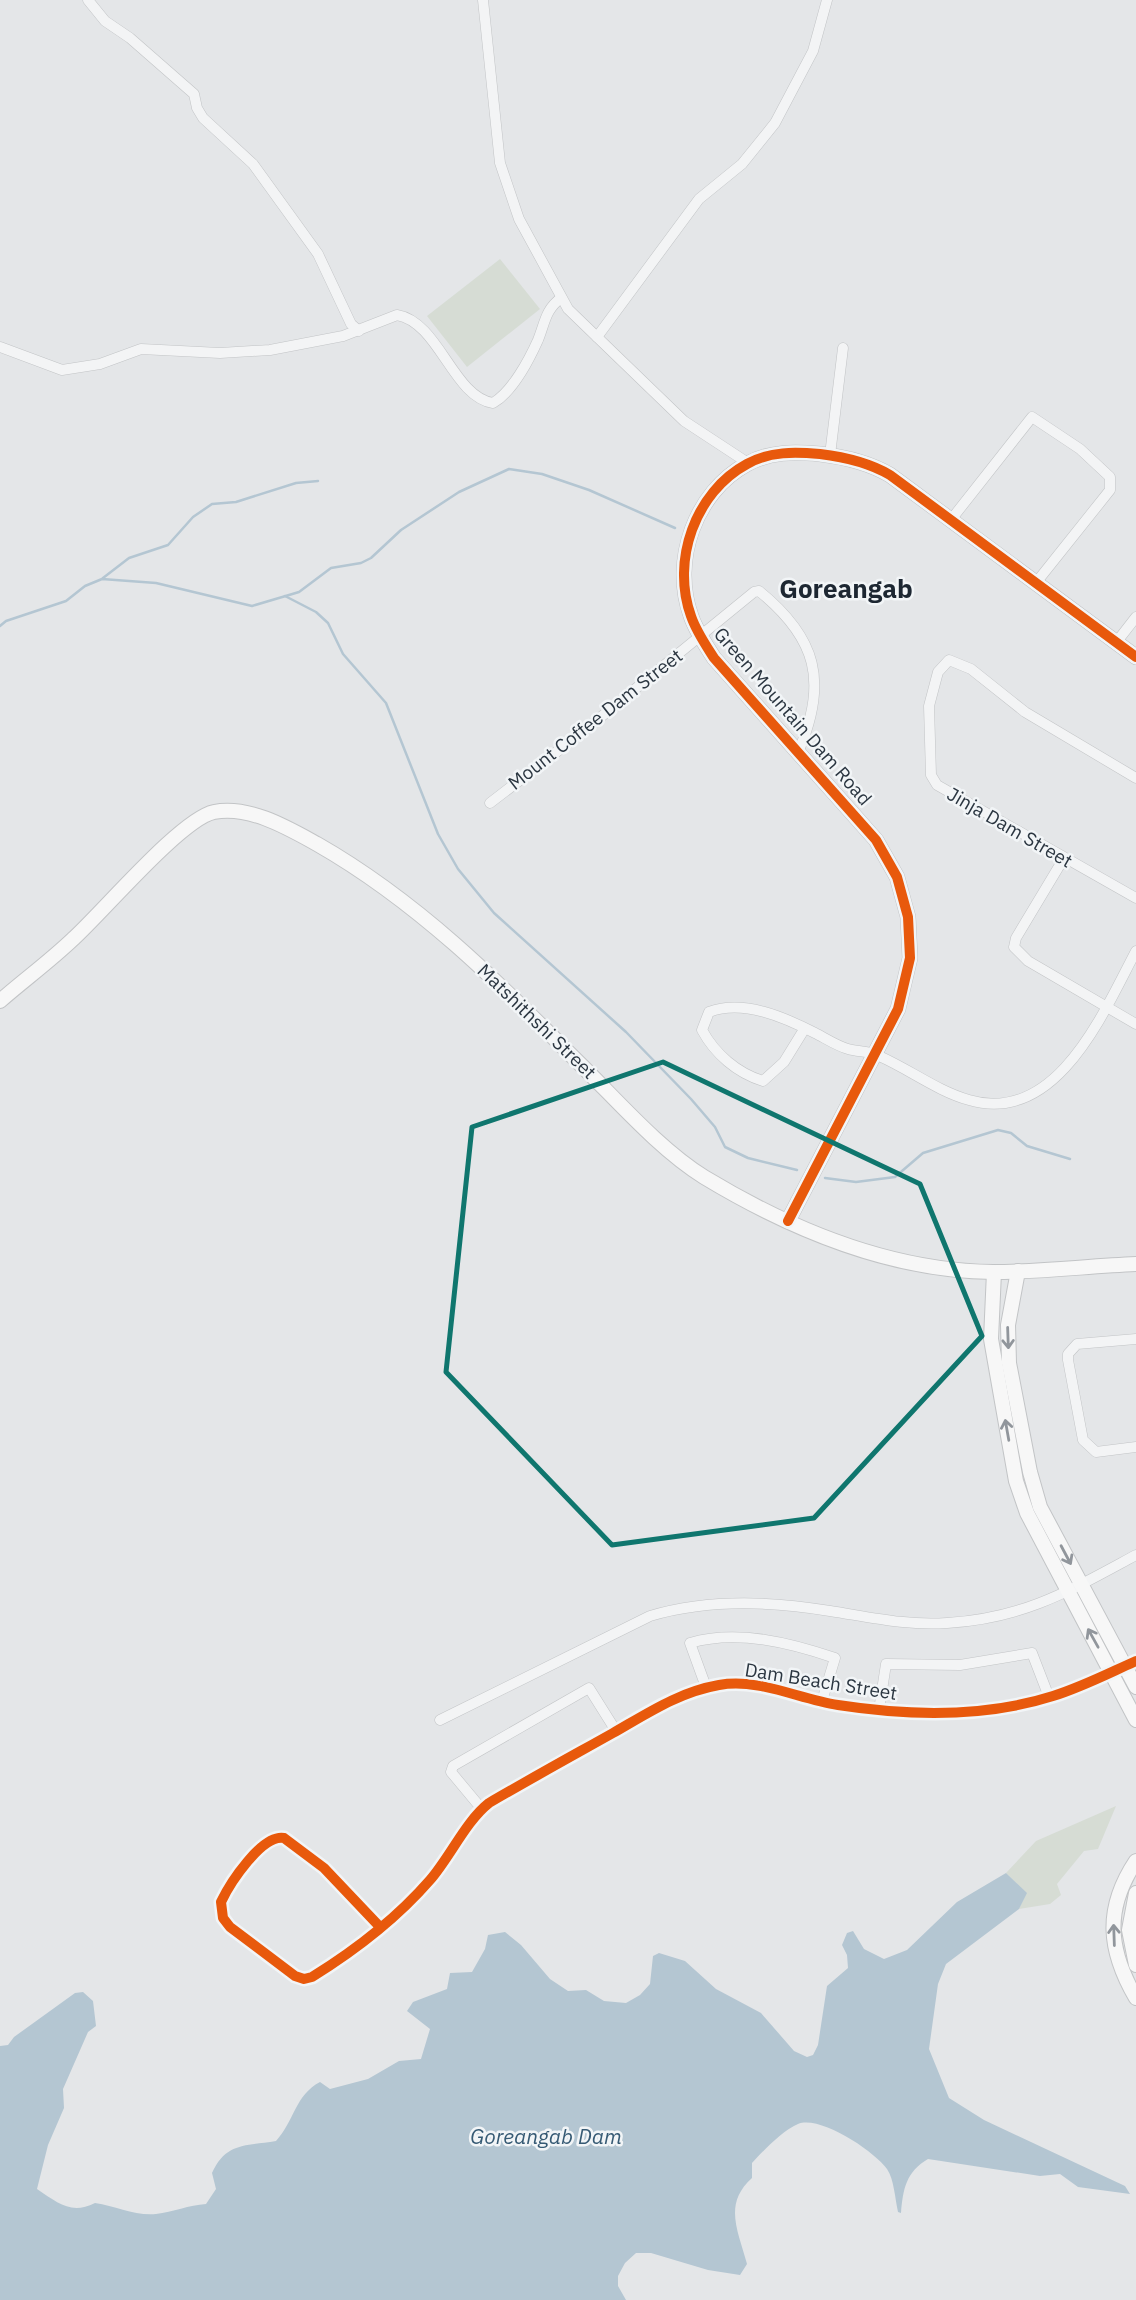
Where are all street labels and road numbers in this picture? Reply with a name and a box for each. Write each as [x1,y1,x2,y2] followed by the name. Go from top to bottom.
[709,622,877,810] street label: Green Mountain Dam Road
[503,643,687,795] street label: Mount Coffee Dam Street
[943,781,1077,873] street label: Jinja Dam Street
[473,958,601,1084] street label: Matshithshi Street
[743,1657,899,1705] street label: Dam Beach Street

